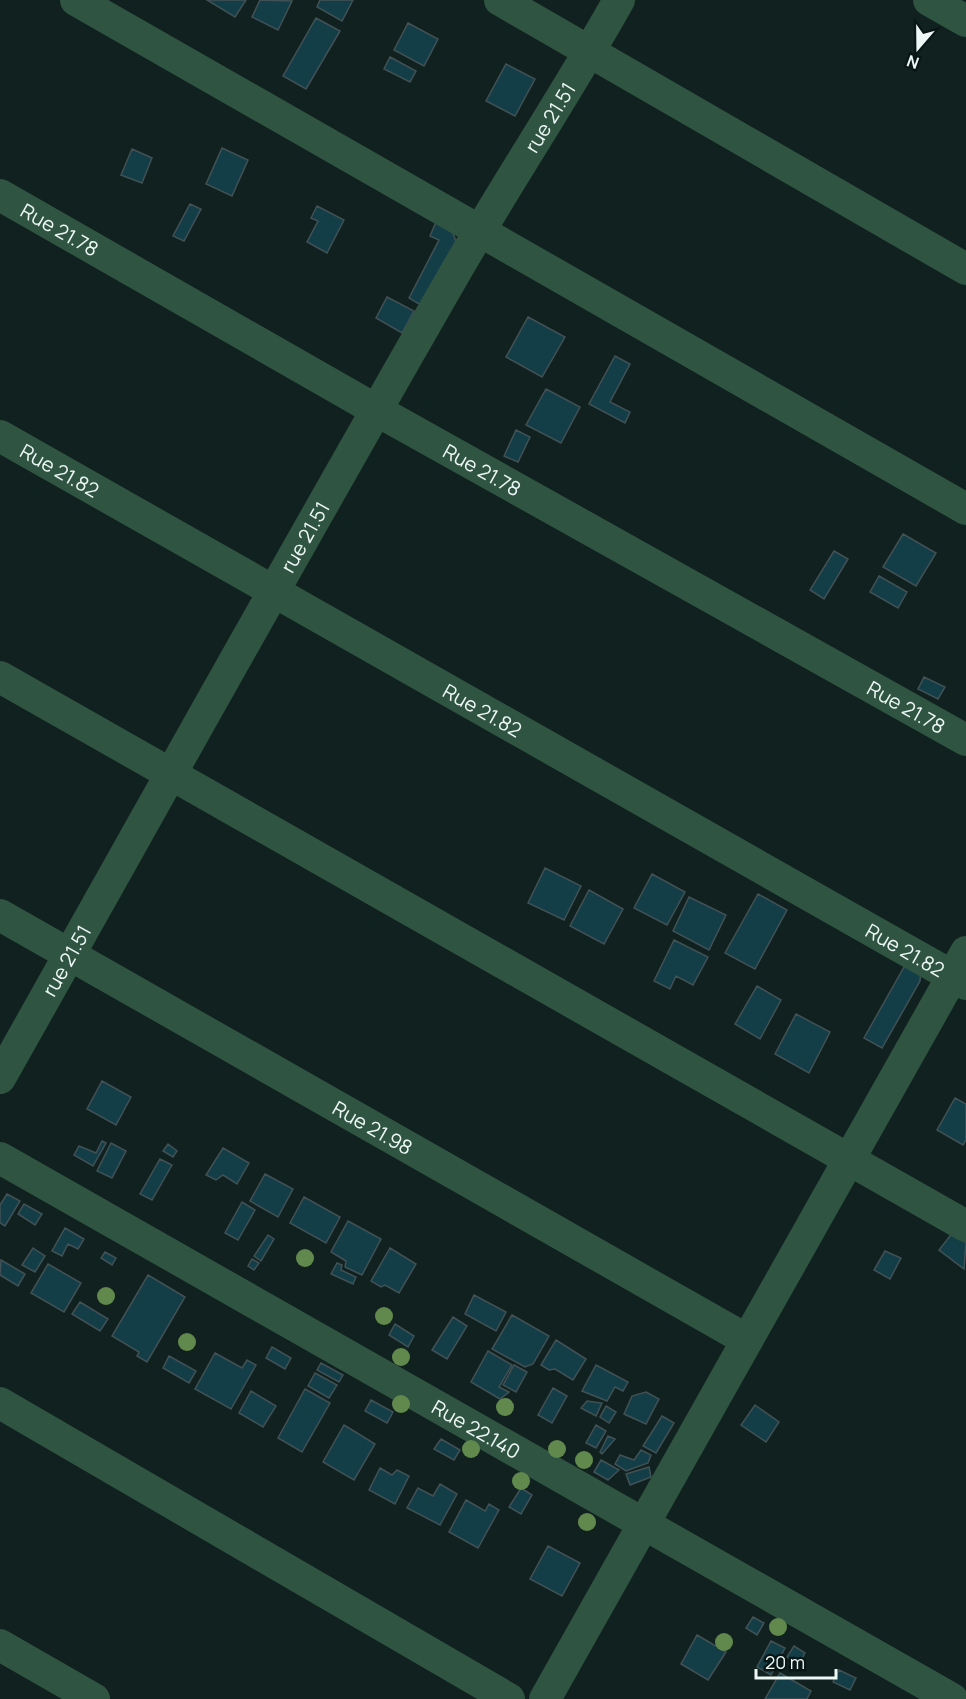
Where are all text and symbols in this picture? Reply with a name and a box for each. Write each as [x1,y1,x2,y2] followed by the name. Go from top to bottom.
[888,18,948,78] north arrow
[904,50,922,74] text: N
[518,77,581,157] street label: rue 21.51
[16,196,104,262] street label: Rue 21.78
[16,437,104,503] street label: Rue 21.82
[439,437,526,502] street label: Rue 21.78
[274,496,335,577] street label: rue 21.51
[863,674,950,739] street label: Rue 21.78
[438,677,527,743] street label: Rue 21.82
[861,917,950,983] street label: Rue 21.82
[35,920,97,1001] street label: rue 21.51
[328,1094,418,1161] street label: Rue 21.98
[427,1393,526,1465] street label: Rue 22.140
[756,1642,836,1680] scale bar
[765,1650,805,1674] text: 20 m

